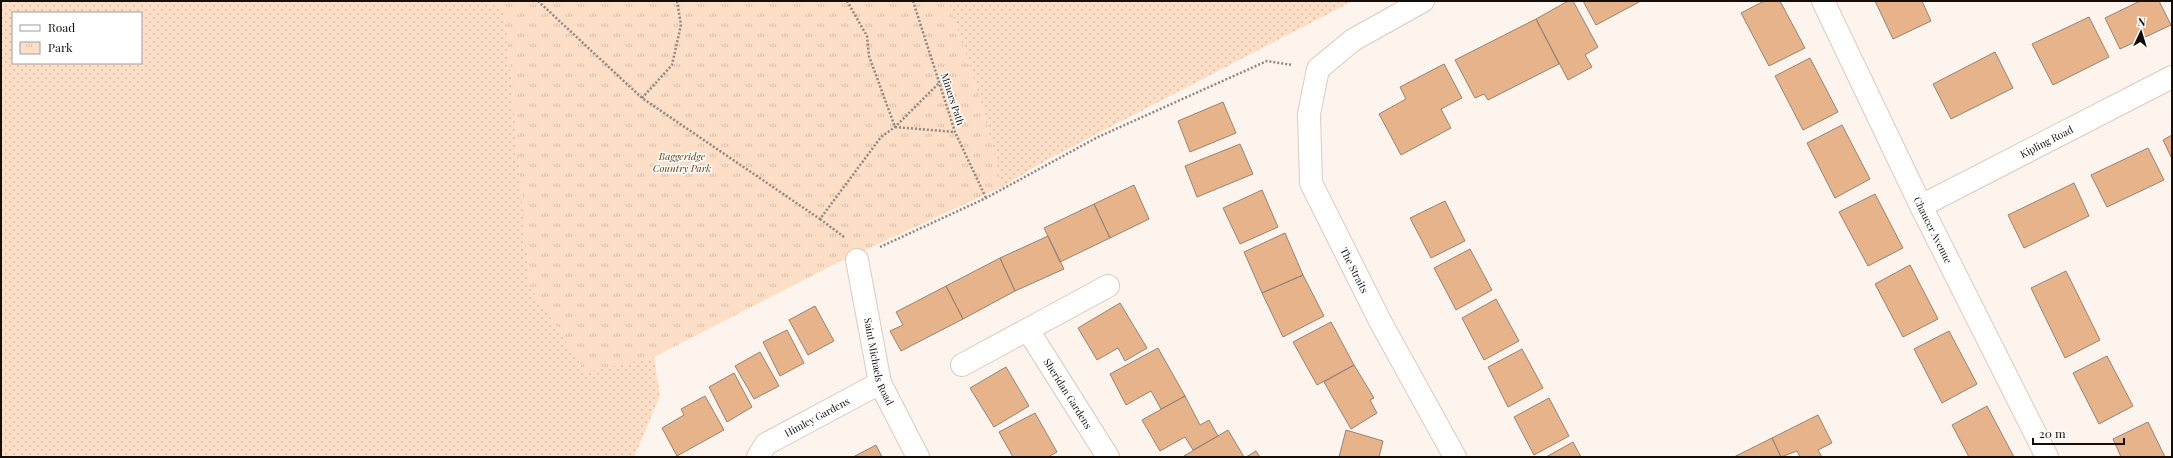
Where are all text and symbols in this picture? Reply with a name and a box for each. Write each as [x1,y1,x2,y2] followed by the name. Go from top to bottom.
[12,12,142,64] legend
[2121,12,2161,52] north arrow
[2137,14,2146,29] text: N
[48,19,75,35] text: Road
[48,39,73,55] text: Park
[938,71,968,127] street label: Miners Path
[2018,122,2075,161] street label: Kipling Road
[653,149,711,175] park label: Baggeridge Country Park
[1910,194,1956,266] street label: Chaucer Avenue
[1337,245,1372,295] street label: The Straits
[861,317,897,408] street label: Saint Michaels Road
[1041,356,1095,431] street label: Sheridan Gardens
[782,394,852,440] street label: Himley Gardens
[2033,420,2124,446] scale bar
[2039,425,2066,441] text: 20 m

